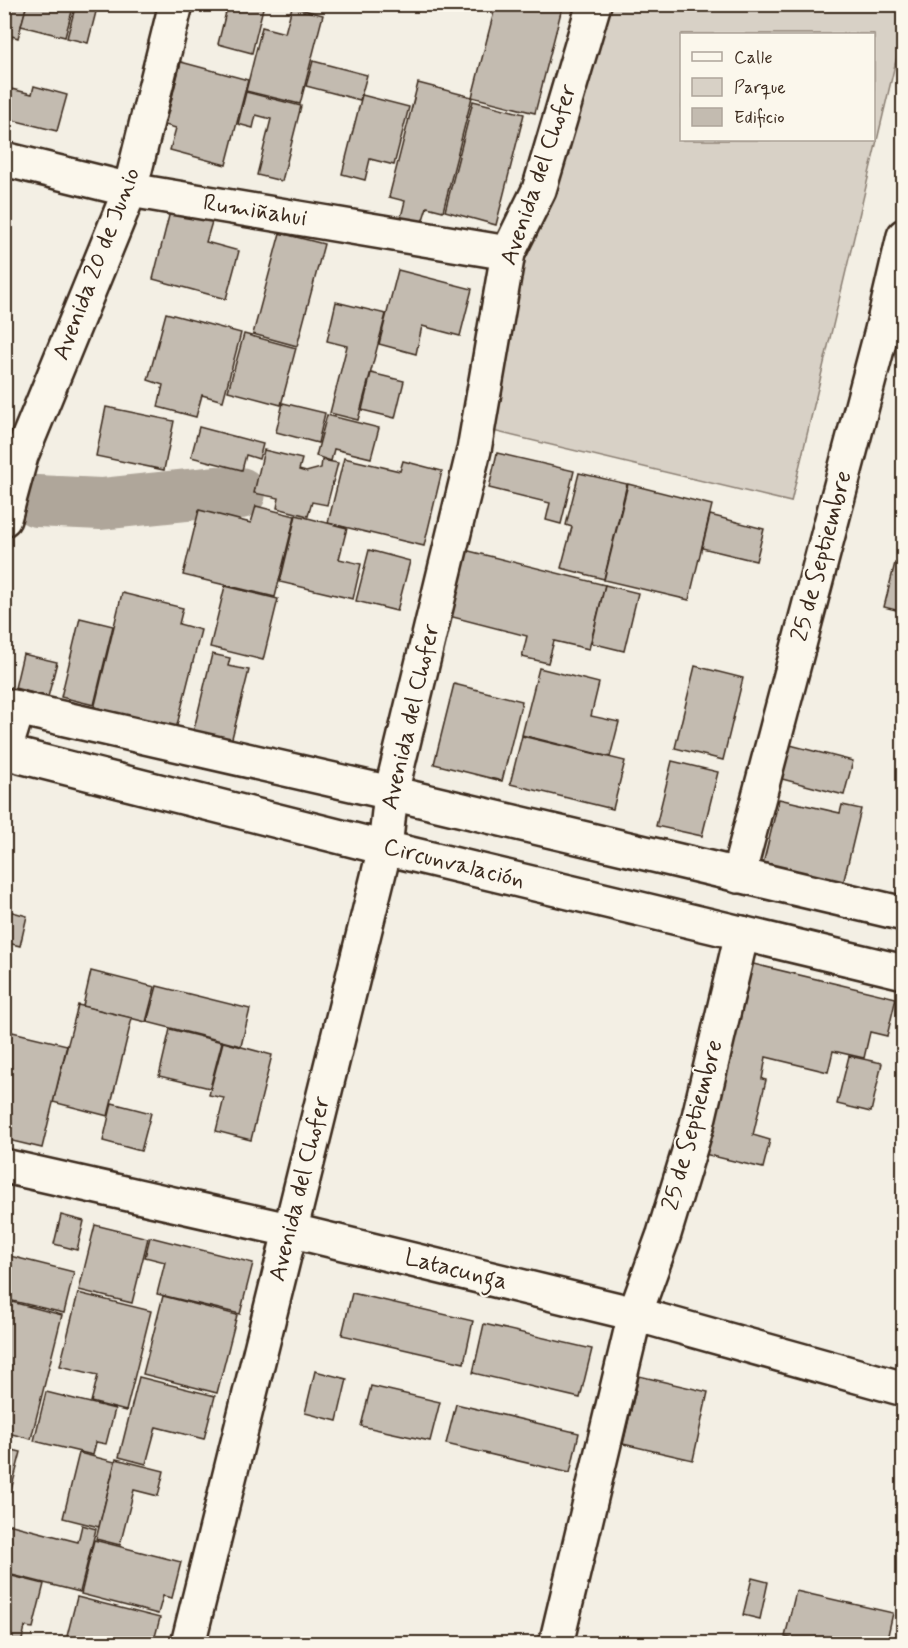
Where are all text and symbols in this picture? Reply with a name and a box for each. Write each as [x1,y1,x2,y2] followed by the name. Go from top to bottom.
[680,33,875,141] legend
[734,46,773,70] text: Calle
[734,76,786,100] text: Parque
[494,80,584,270] street label: Avenida del Chofer
[734,106,785,130] text: Edificio
[46,163,148,365] street label: Avenida 20 de Junio
[201,187,309,235] street label: Rumiñahui
[784,467,860,645] street label: 25 de Septiembre
[375,621,447,813] street label: Avenida del Chofer
[380,831,528,897] street label: Circunvalación
[655,1036,731,1214] street label: 25 de Septiembre
[262,1093,338,1285] street label: Avenida del Chofer
[400,1242,511,1301] street label: Latacunga

